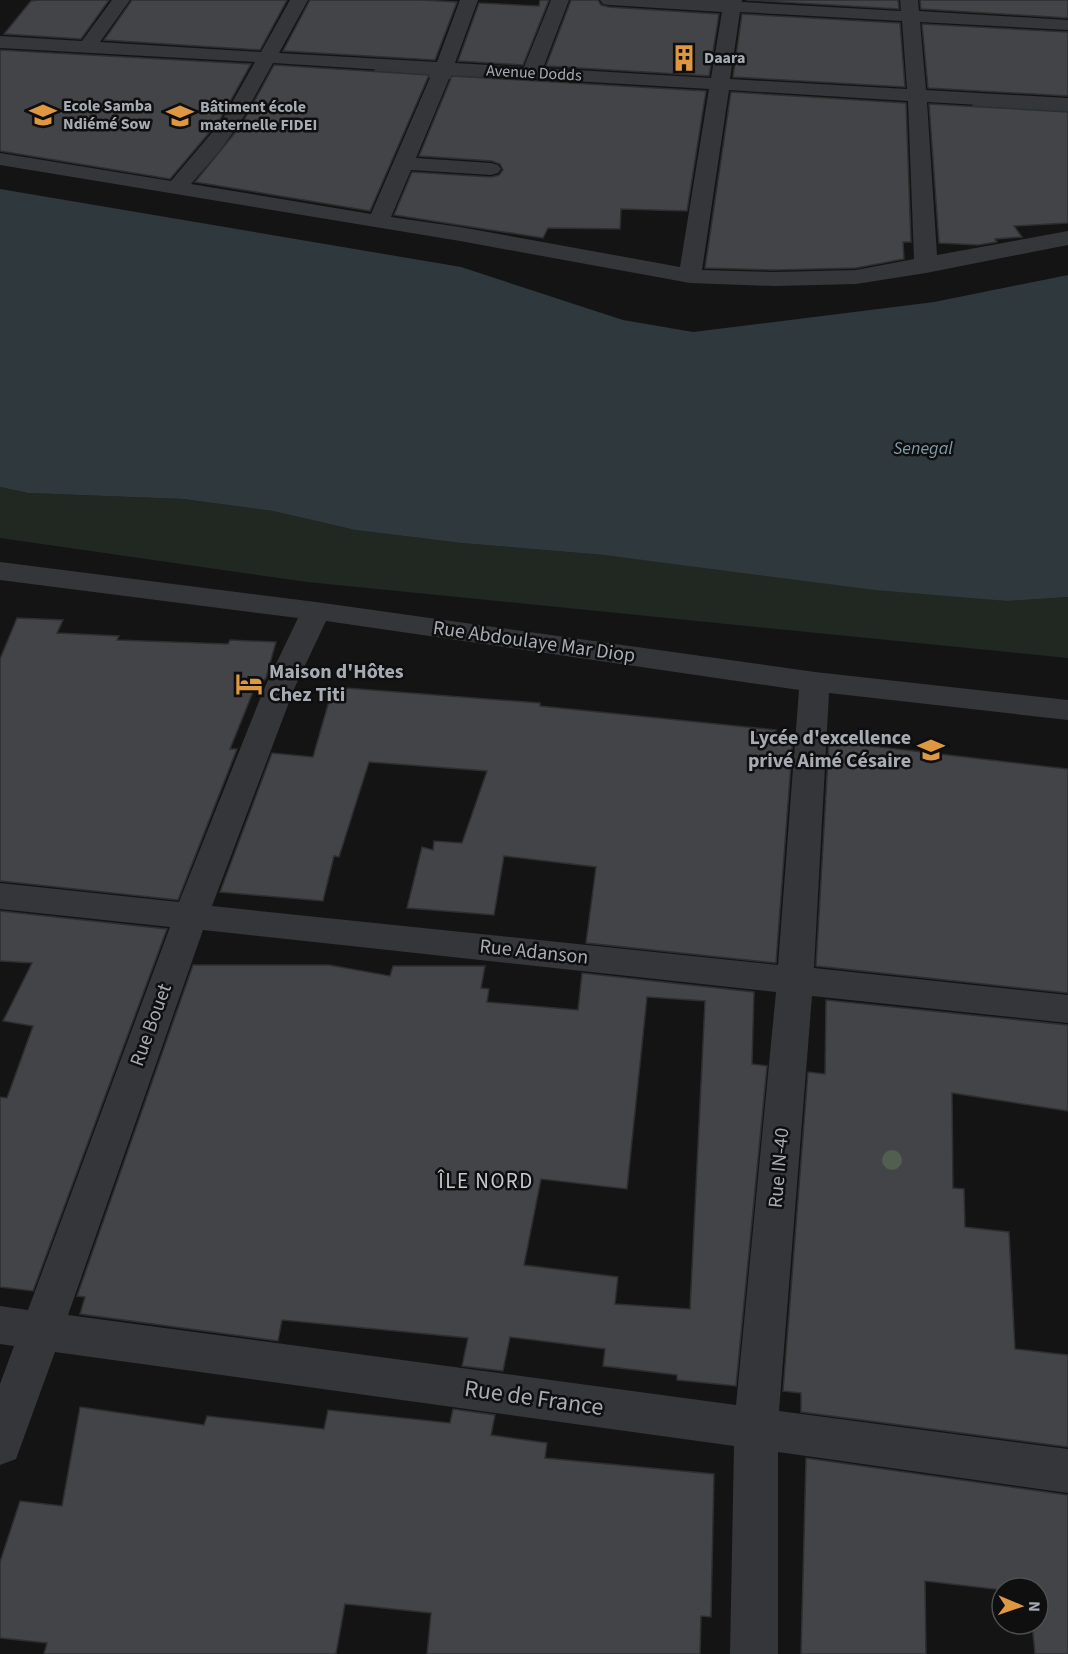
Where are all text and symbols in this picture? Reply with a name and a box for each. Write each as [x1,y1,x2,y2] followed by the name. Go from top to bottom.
[669,43,699,73] building icon: Daara
[704,47,745,69] place label: Daara
[486,60,583,86] street label: Avenue Dodds
[63,95,152,135] place label: Ecole Samba Ndiémé Sow
[200,96,317,136] place label: Bâtiment école maternelle FIDEI
[28,100,58,130] school or university icon: Ecole Samba Ndiémé Sow
[165,101,195,131] school or university icon: Bâtiment école maternelle FIDEI
[893,436,953,461] water label: Senegal
[431,614,637,670] street label: Rue Abdoulaye Mar Diop
[269,658,404,709] place label: Maison d'Hôtes Chez Titi
[234,669,264,699] hotel icon: Maison d'Hôtes Chez Titi
[748,724,911,775] place label: Lycée d'excellence privé Aimé Césaire
[916,735,946,765] school or university icon: Lycée d'excellence privé Aimé Césaire
[478,932,590,972] street label: Rue Adanson
[123,980,179,1070] street label: Rue Bouet
[762,1127,796,1209] street label: Rue IN-40
[437,1166,534,1196] district label: ÎLE NORD
[462,1371,606,1425] street label: Rue de France
[990,1576,1050,1636] north arrow
[1023,1601,1045,1612] text: N

